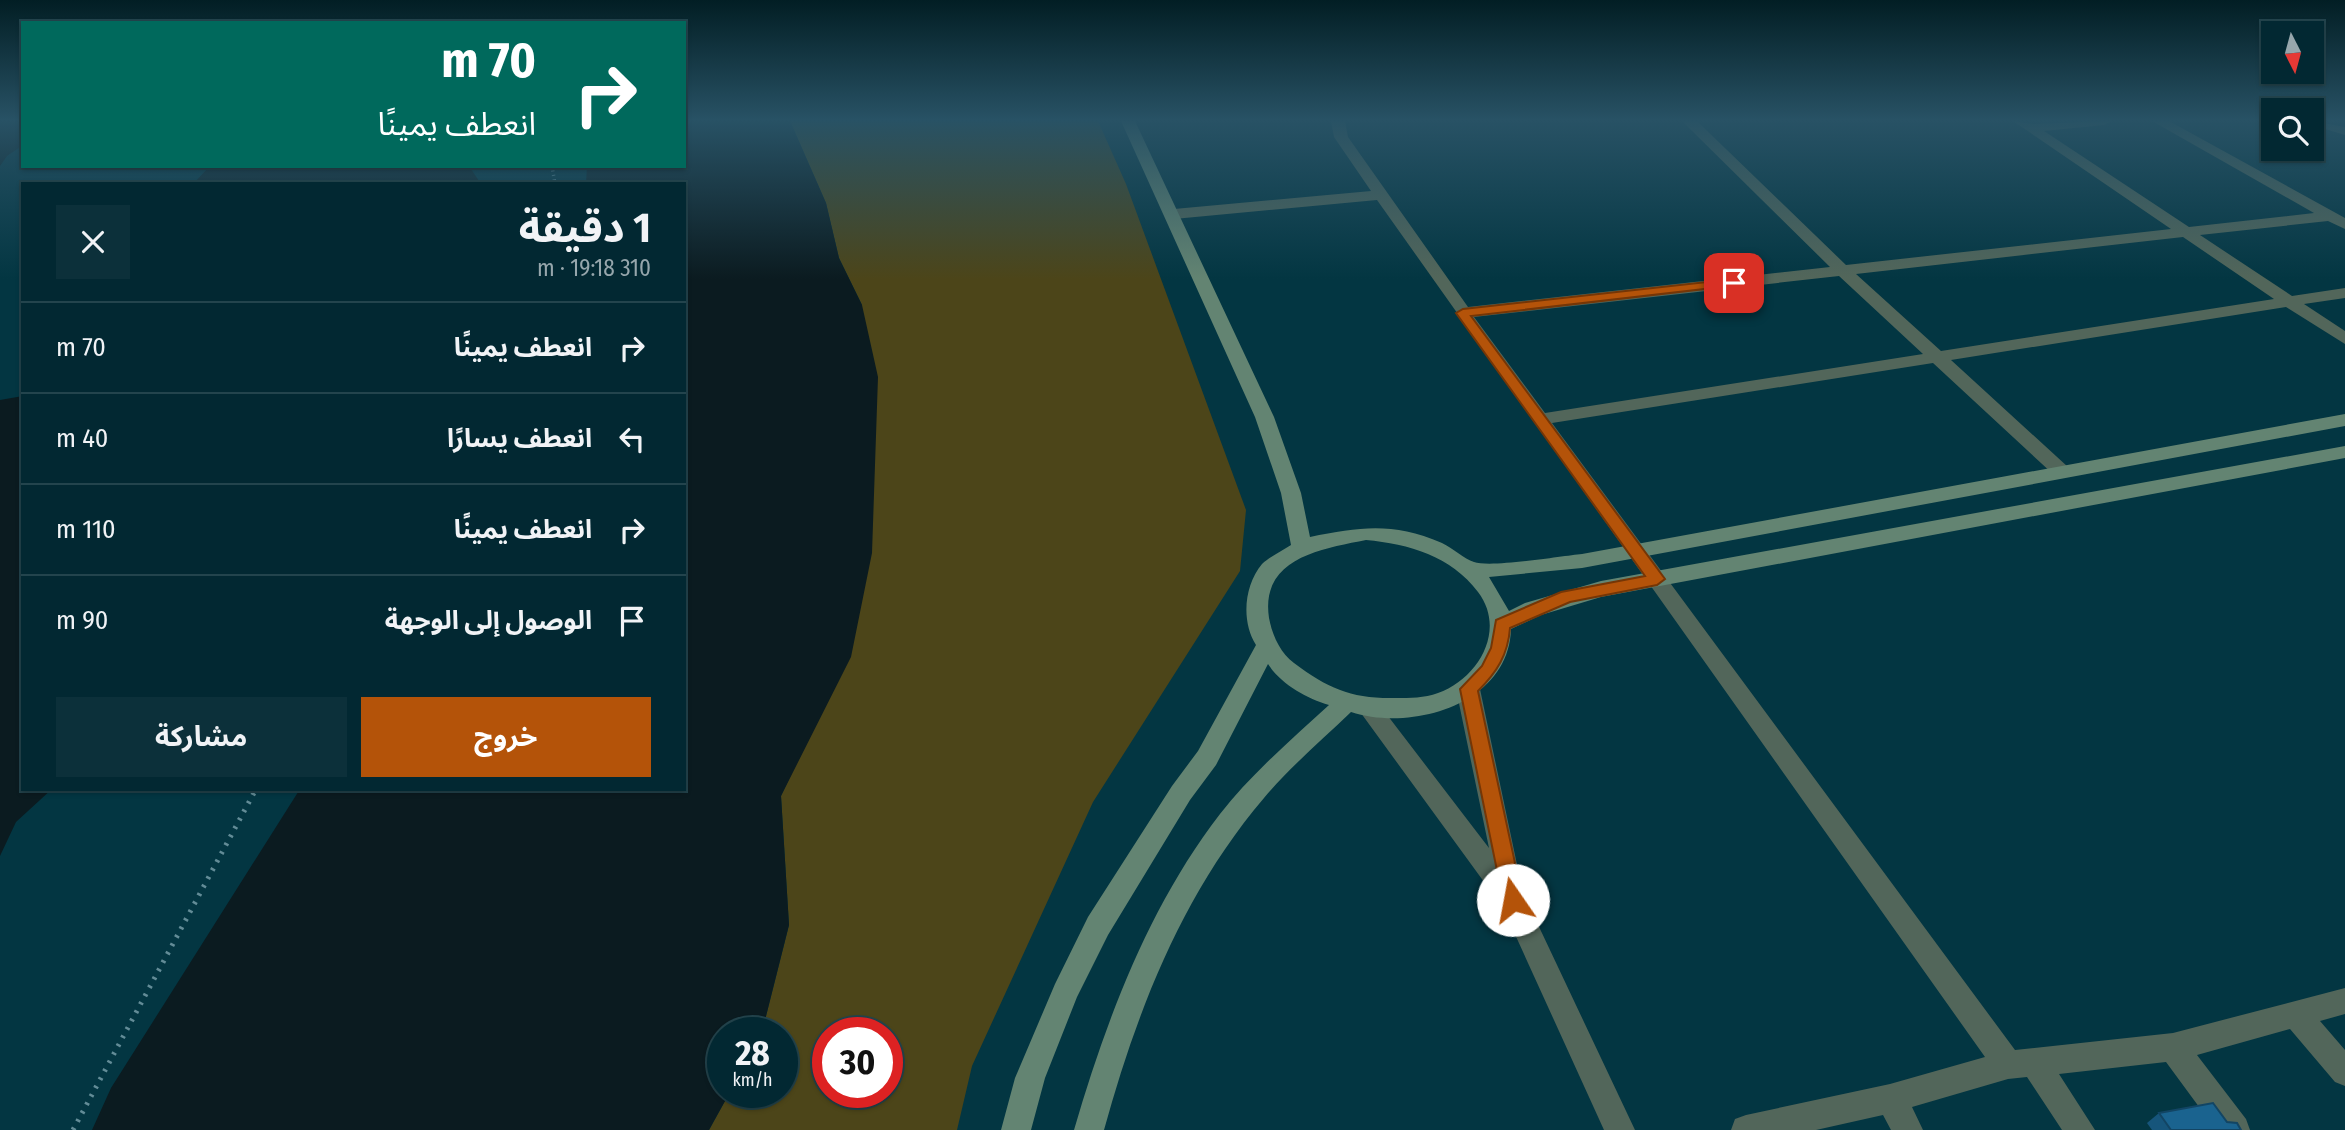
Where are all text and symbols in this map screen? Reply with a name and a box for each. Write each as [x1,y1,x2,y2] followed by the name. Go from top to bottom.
[2261,21,2324,84] north arrow
[2261,21,2324,161] map controls
[441,31,536,90] text: 70 m
[560,49,651,140] icon: right
[2261,98,2324,161] button: search
[377,105,536,143] text: انعطف يمينًا
[519,203,651,253] text: 1 دقيقة
[56,205,130,279] button: close
[1704,253,1764,313] pin
[537,254,651,282] text: 310 m · 19:18
[1715,264,1753,302] icon: arrive
[613,329,651,367] icon: right
[56,332,106,363] text: 70 m
[454,332,592,363] text: انعطف يمينًا
[613,420,651,458] icon: left
[56,423,108,454] text: 40 m
[447,423,592,454] text: انعطف يسارًا
[613,511,651,549] icon: right
[56,514,116,545] text: 110 m
[454,514,592,545] text: انعطف يمينًا
[613,602,651,640] icon: arrive
[56,605,108,636] text: 90 m
[385,605,592,636] text: الوصول إلى الوجهة
[56,697,347,777] button: مشاركة
[361,697,651,777] button: خروج
[1476,863,1550,937] position arrow
[812,1017,903,1108] speed limit sign: 30
[735,1032,770,1074] text: 28
[732,1069,773,1091] text: km/h

